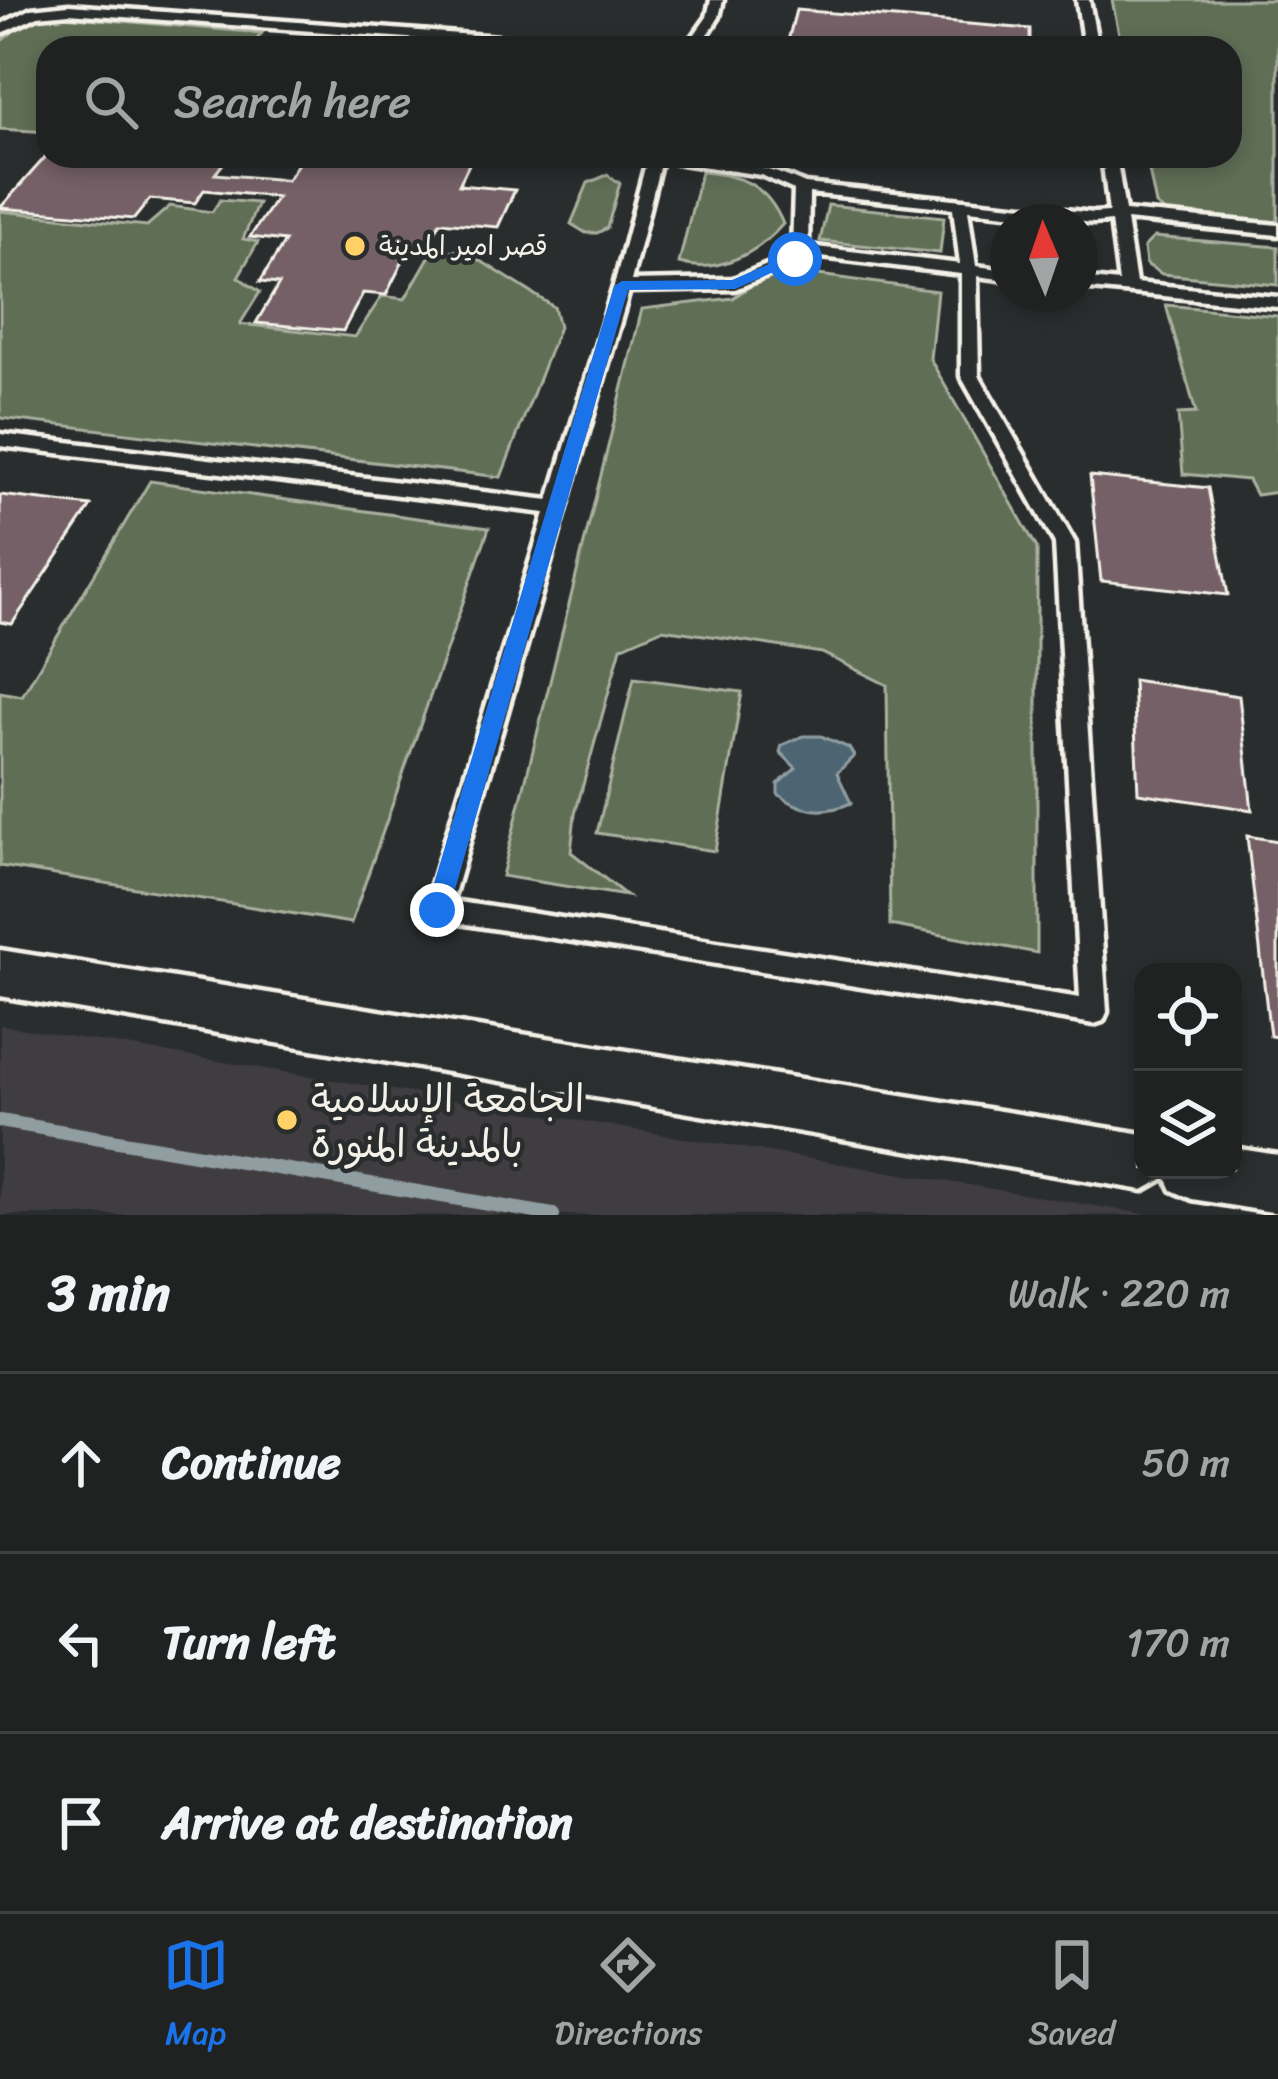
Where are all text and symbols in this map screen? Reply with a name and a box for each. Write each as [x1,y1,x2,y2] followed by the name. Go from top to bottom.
[36,36,1242,168] search box
[174,62,411,142] text: Search here
[78,69,144,135] icon: search
[990,204,1098,312] north arrow
[379,222,548,270] place label: قصر امير المدينة
[768,232,822,286] route start
[342,233,368,259] marker: قصر امير المدينة
[410,883,464,937] route end
[1134,963,1242,1179] map controls
[1134,963,1242,1071] button: locate
[311,1064,584,1178] place label: الجامعة الإسلامية بالمدينة المنورة
[1134,1071,1242,1179] button: layers
[274,1107,300,1133] marker: الجامعة الإسلامية بالمدينة المنورة
[48,1248,170,1338] text: 3 min
[1008,1259,1230,1328] text: Walk · 220 m
[162,1423,341,1503] text: Continue
[1141,1428,1230,1497] text: 50 m
[48,1430,114,1496] icon: ahead
[162,1603,335,1683] text: Turn left
[1126,1608,1230,1677] text: 170 m
[48,1610,114,1676] icon: left
[162,1783,572,1863] text: Arrive at destination
[48,1790,114,1856] icon: arrive
[163,1932,229,2062] tab: Map
[555,1932,702,2062] tab: Directions
[1028,1932,1115,2062] tab: Saved

